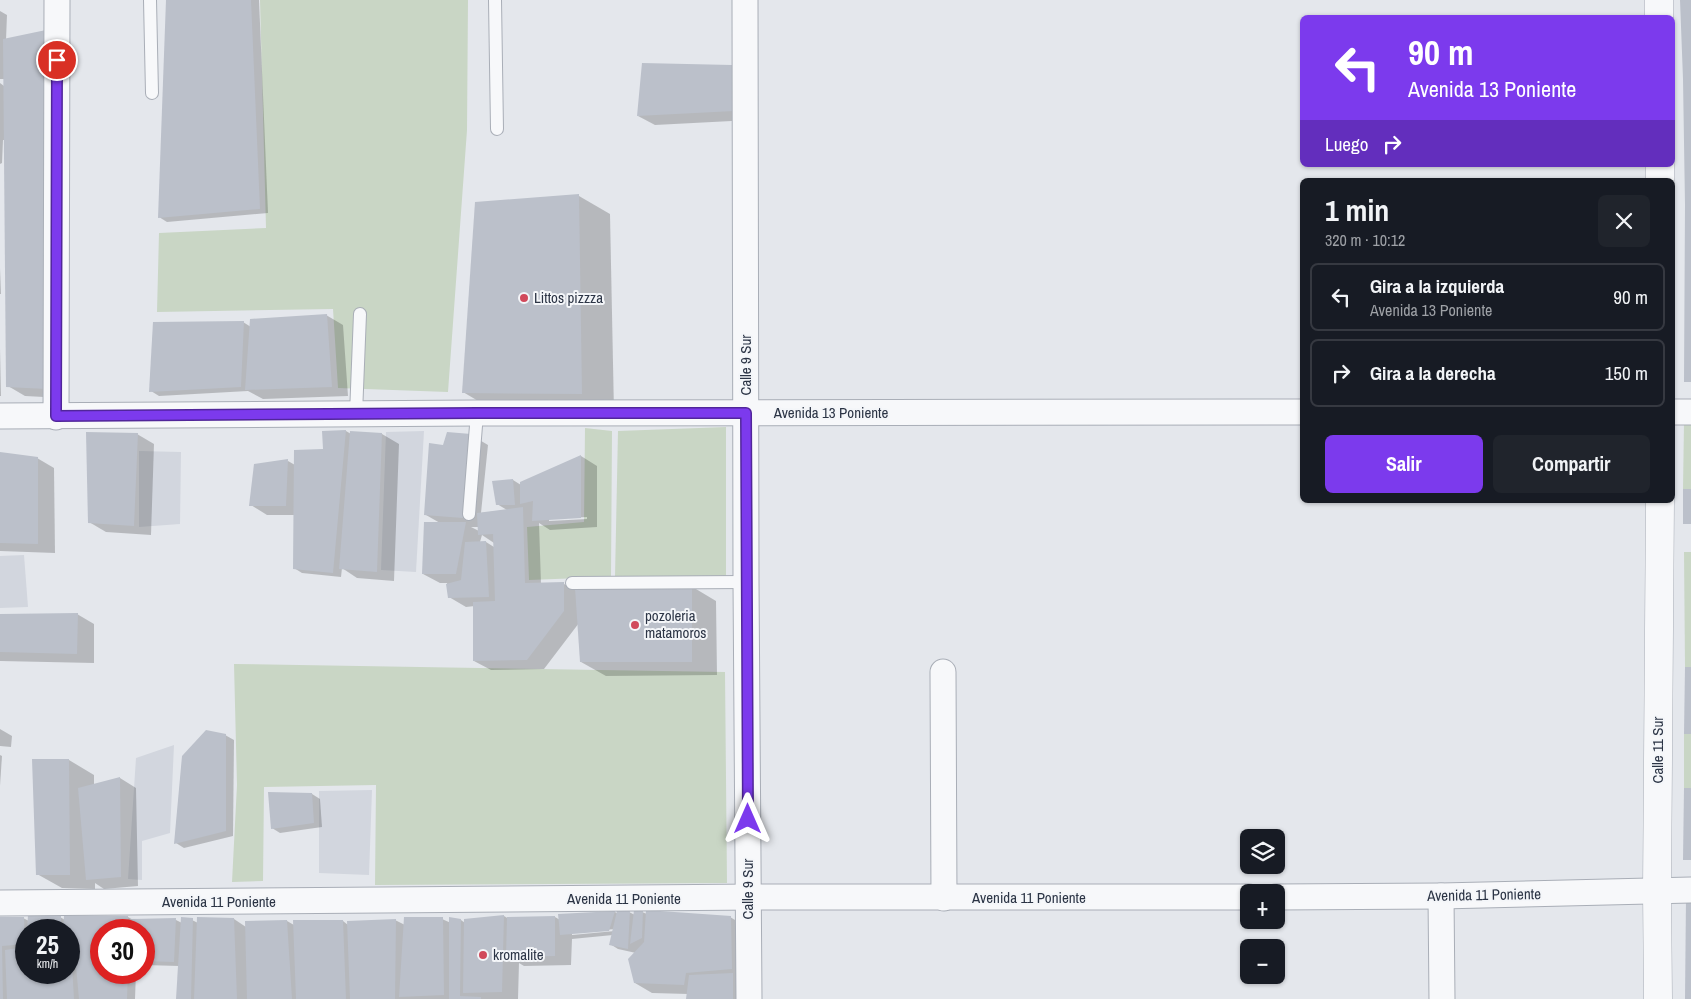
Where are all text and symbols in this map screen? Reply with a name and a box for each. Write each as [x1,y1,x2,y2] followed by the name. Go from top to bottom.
[1408,29,1473,76] text: 90 m
[1325,35,1390,100] icon: left
[36,39,78,81] pin
[43,46,71,74] icon: arrive
[1408,74,1576,104] text: Avenida 13 Poniente
[1378,130,1406,158] icon: right
[1325,131,1368,157] text: Luego
[1325,190,1389,230] text: 1 min
[1598,195,1650,247] button: close
[1325,229,1405,251] text: 320 m · 10:12
[1370,273,1504,299] text: Gira a la izquierda
[1327,283,1355,311] icon: left
[1613,284,1648,310] text: 90 m
[534,287,603,308] place label: Littos pizzza
[518,292,530,304] marker: Littos pizzza
[1370,299,1492,321] text: Avenida 13 Poniente
[735,335,756,395] street label: Calle 9 Sur
[1327,359,1355,387] icon: right
[1370,360,1496,386] text: Gira a la derecha
[1605,360,1648,386] text: 150 m
[773,402,888,423] street label: Avenida 13 Poniente
[1325,435,1483,493] button: Salir
[1493,435,1650,493] button: Compartir
[645,605,707,643] place label: pozoleria matamoros
[629,619,641,631] marker: pozoleria matamoros
[1647,717,1668,783] street label: Calle 11 Sur
[721,792,773,844] position arrow
[1240,829,1285,984] map controls
[1240,829,1285,874] button: layers
[737,859,758,919] street label: Calle 9 Sur
[1426,883,1541,906] street label: Avenida 11 Poniente
[1240,884,1285,929] button: +
[971,887,1086,908] street label: Avenida 11 Poniente
[566,888,681,909] street label: Avenida 11 Poniente
[161,891,276,912] street label: Avenida 11 Poniente
[90,919,155,984] speed limit sign: 30
[36,928,59,962] text: 25
[1240,939,1285,984] button: −
[493,944,544,965] place label: kromalite
[477,949,489,961] marker: kromalite
[37,956,58,972] text: km/h

